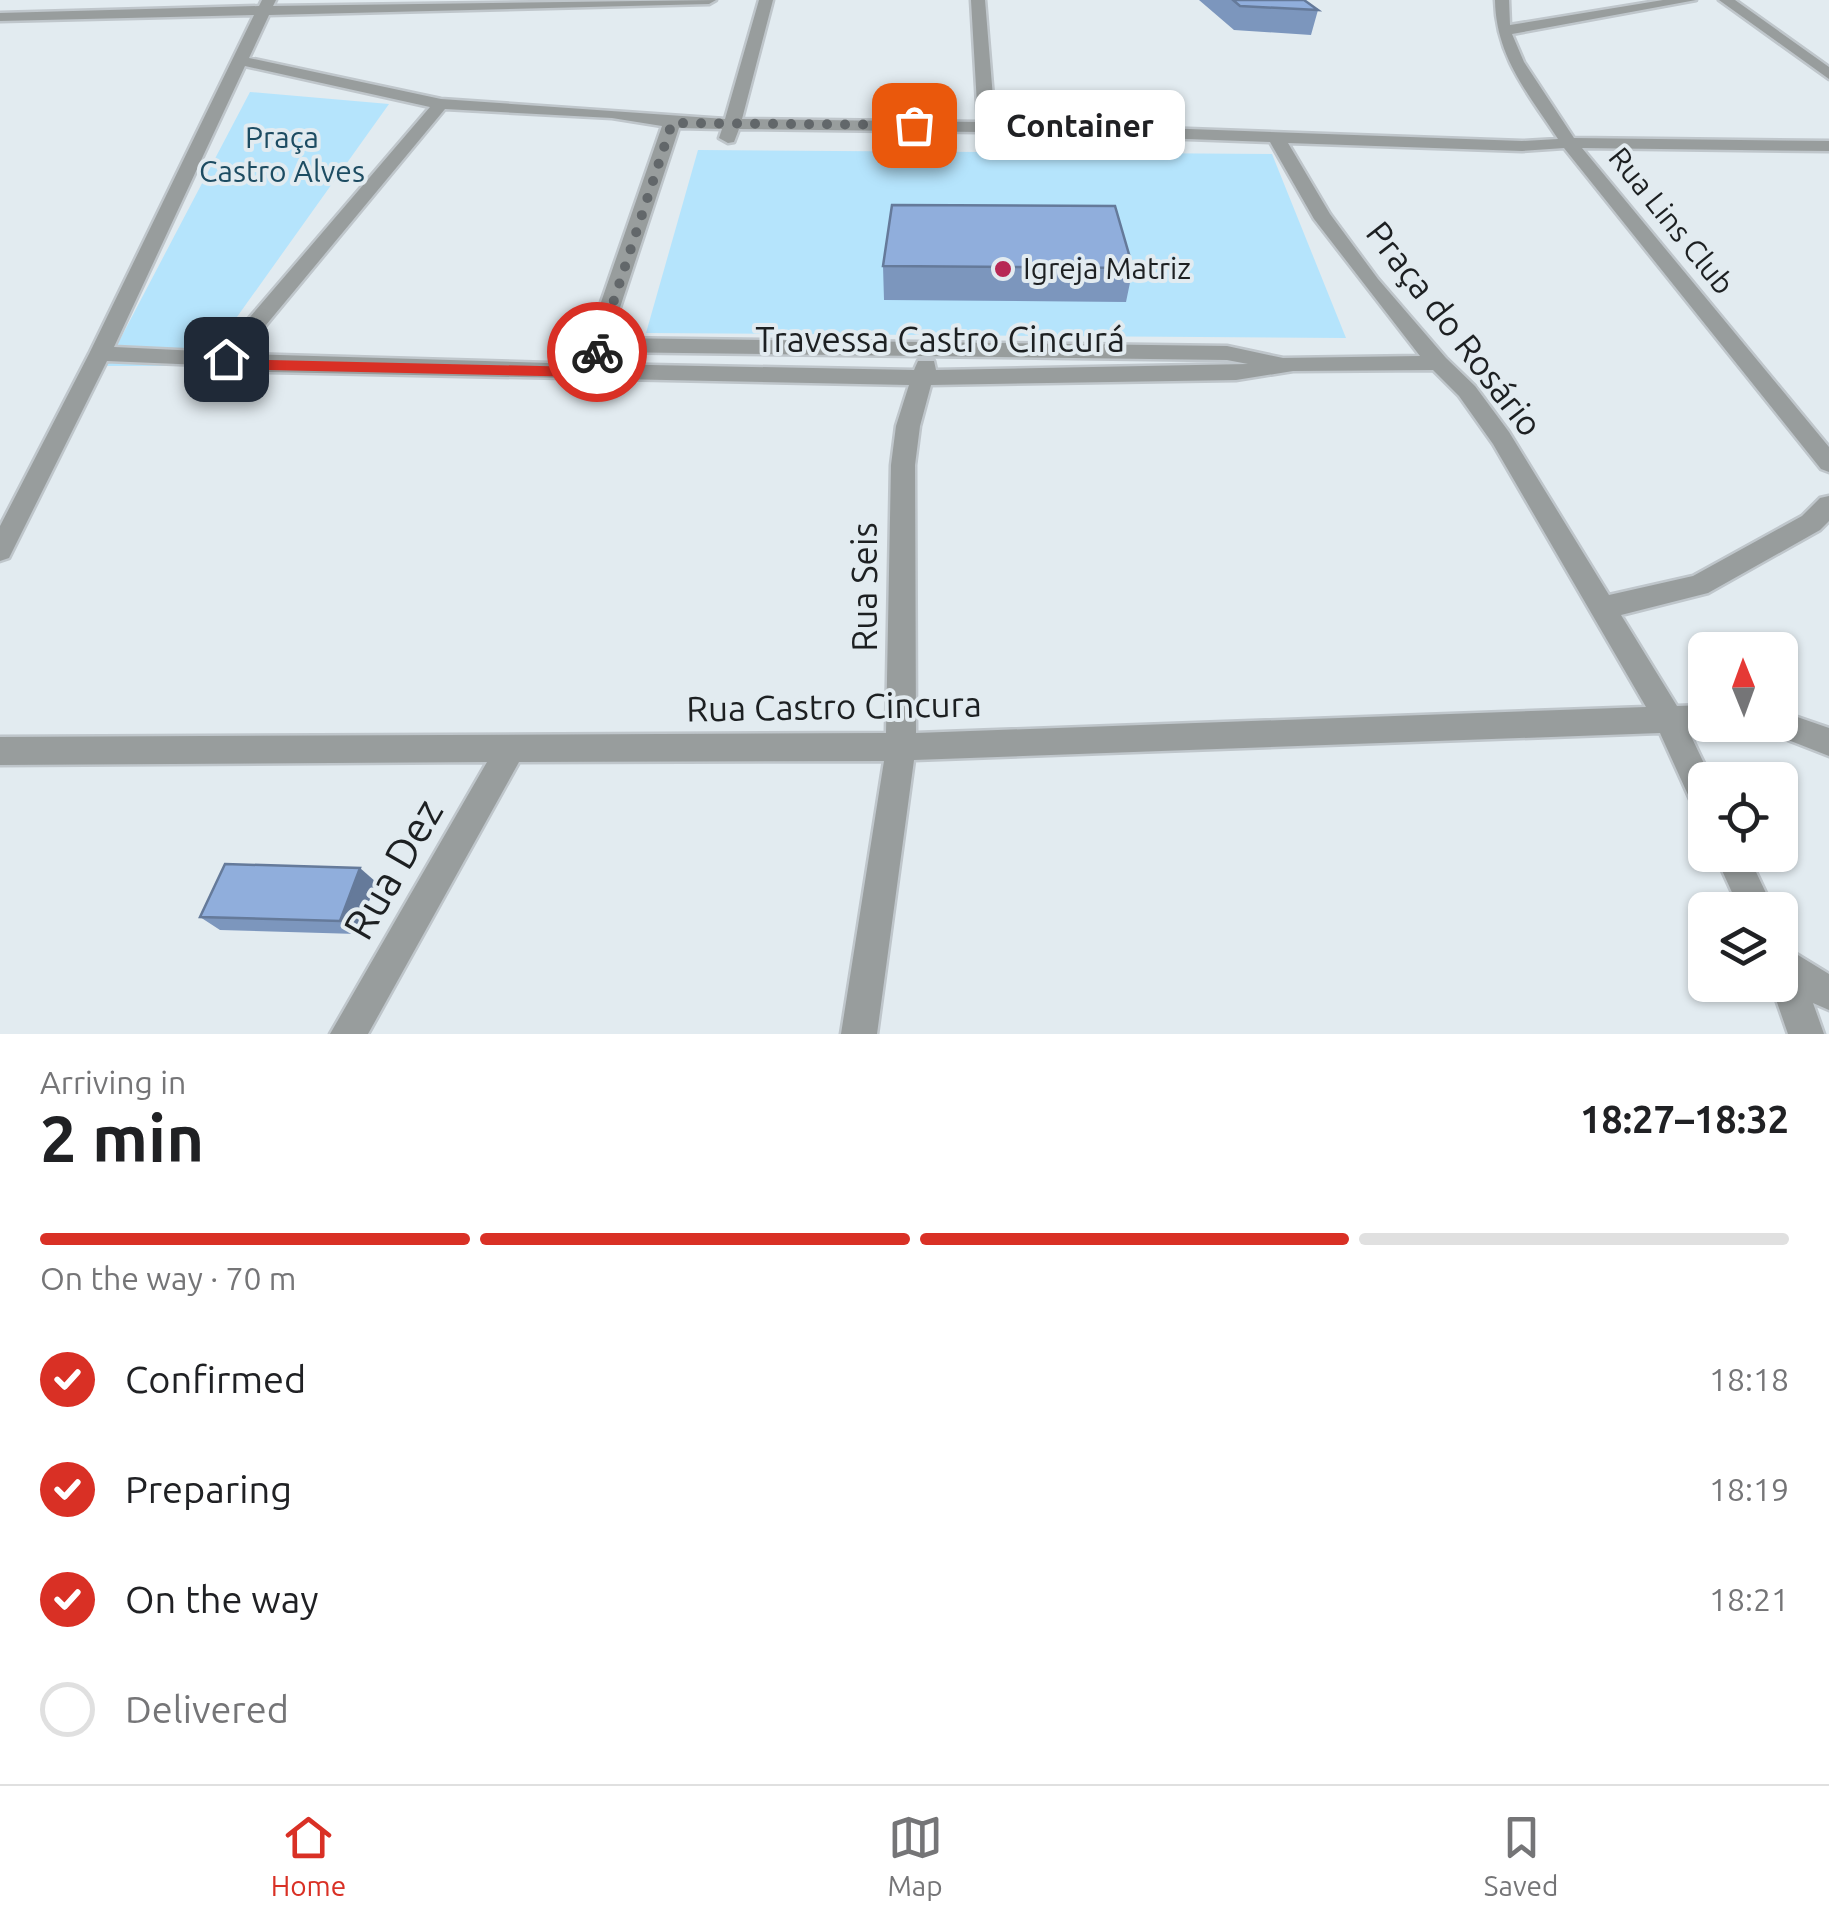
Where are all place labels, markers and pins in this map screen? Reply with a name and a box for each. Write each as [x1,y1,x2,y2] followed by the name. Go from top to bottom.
[872,83,957,168] pin
[974,90,1184,160] callout: Container
[1023,251,1191,285] place label: Igreja Matriz
[992,258,1014,280] marker: Igreja Matriz
[184,317,269,402] pin

